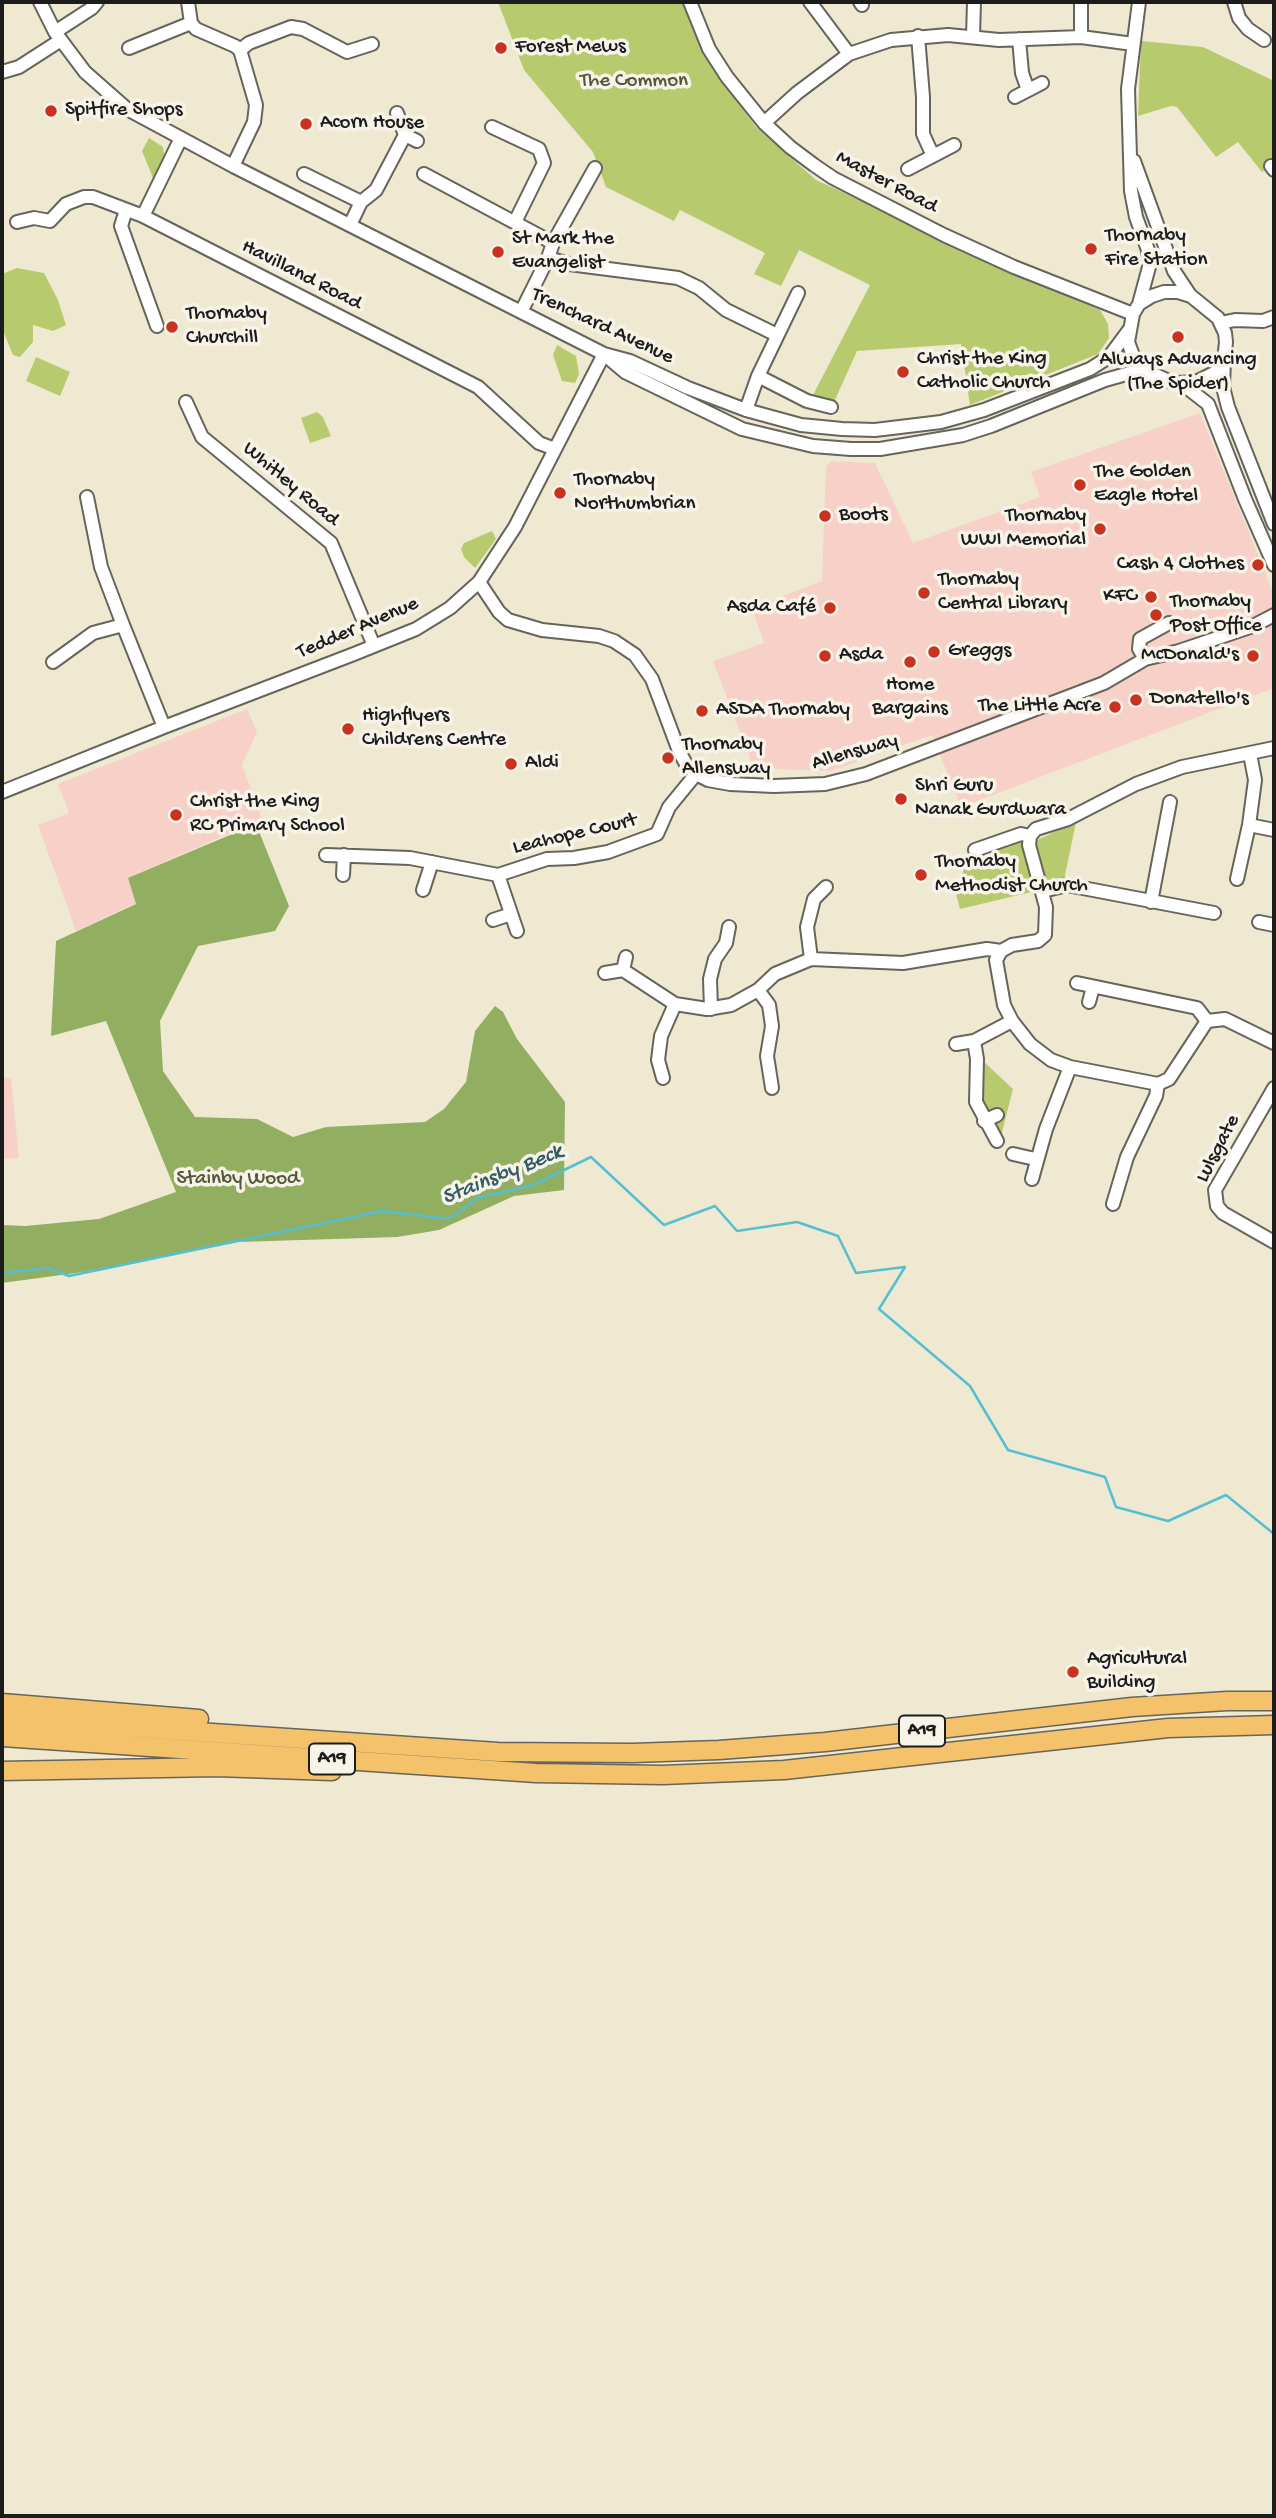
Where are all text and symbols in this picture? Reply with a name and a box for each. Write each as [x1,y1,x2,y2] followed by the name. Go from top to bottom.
[515,35,626,61] place label: Forest Mews
[493,40,509,56] marker: Forest Mews
[580,69,688,95] park label: The Common
[65,98,182,124] place label: Spitfire Shops
[43,103,59,119] marker: Spitfire Shops
[320,111,424,137] place label: Acorn House
[298,116,314,132] marker: Acorn House
[831,146,941,220] street label: Master Road
[1105,224,1208,274] place label: Thornaby Fire Station
[512,227,614,277] place label: St Mark the Evangelist
[237,235,365,317] street label: Havilland Road
[1083,241,1099,257] marker: Thornaby Fire Station
[490,244,506,260] marker: St Mark the Evangelist
[527,283,677,371] street label: Trenchard Avenue
[186,302,267,352] place label: Thornaby Churchill
[164,319,180,335] marker: Thornaby Churchill
[1170,329,1186,345] marker: Always Advancing (The Spider)
[917,347,1050,397] place label: Christ the King Catholic Church
[1099,348,1257,398] place label: Always Advancing (The Spider)
[895,364,911,380] marker: Christ the King Catholic Church
[236,437,344,533] street label: Whitley Road
[1094,460,1198,510] place label: The Golden Eagle Hotel
[574,468,695,518] place label: Thornaby Northumbrian
[1072,477,1088,493] marker: The Golden Eagle Hotel
[552,485,568,501] marker: Thornaby Northumbrian
[839,503,888,529] place label: Boots
[961,504,1086,554] place label: Thornaby WWI Memorial
[817,508,833,524] marker: Boots
[1092,521,1108,537] marker: Thornaby WWI Memorial
[1117,552,1244,578] place label: Cash 4 Clothes
[1250,557,1266,573] marker: Cash 4 Clothes
[938,568,1068,618] place label: Thornaby Central Library
[1103,584,1137,610] place label: KFC
[916,585,932,601] marker: Thornaby Central Library
[1143,589,1159,605] marker: KFC
[1170,590,1262,640] place label: Thornaby Post Office
[293,592,423,666] street label: Tedder Avenue
[727,595,816,621] place label: Asda Café
[822,600,838,616] marker: Asda Café
[1148,607,1164,623] marker: Thornaby Post Office
[948,639,1011,665] place label: Greggs
[839,643,883,669] place label: Asda
[1141,643,1239,669] place label: McDonald's
[926,644,942,660] marker: Greggs
[817,648,833,664] marker: Asda
[1245,648,1261,664] marker: McDonald's
[902,654,918,670] marker: Home Bargains
[872,673,948,723] place label: Home Bargains
[1150,687,1249,713] place label: Donatello's
[1128,692,1144,708] marker: Donatello's
[978,694,1101,720] place label: The Little Acre
[716,698,850,724] place label: ASDA Thornaby
[1107,699,1123,715] marker: The Little Acre
[694,703,710,719] marker: ASDA Thornaby
[362,704,506,754] place label: Highflyers Childrens Centre
[340,721,356,737] marker: Highflyers Childrens Centre
[809,729,901,777] street label: Allensway
[682,733,770,783] place label: Thornaby Allensway
[660,750,676,766] marker: Thornaby Allensway
[525,751,559,777] place label: Aldi
[503,756,519,772] marker: Aldi
[915,774,1066,824] place label: Shri Guru Nanak Gurdwara
[190,790,345,840] place label: Christ the King RC Primary School
[893,791,909,807] marker: Shri Guru Nanak Gurdwara
[168,807,184,823] marker: Christ the King RC Primary School
[510,808,640,862] street label: Leahope Court
[935,850,1088,900] place label: Thornaby Methodist Church
[913,867,929,883] marker: Thornaby Methodist Church
[1191,1111,1247,1187] street label: Lulsgate
[439,1139,567,1213] water label: Stainsby Beck
[177,1167,299,1193] park label: Stainby Wood
[1087,1647,1187,1697] place label: Agricultural Building
[1065,1664,1081,1680] marker: Agricultural Building
[899,1716,945,1746] road number: A19
[309,1744,355,1774] road number: A19

